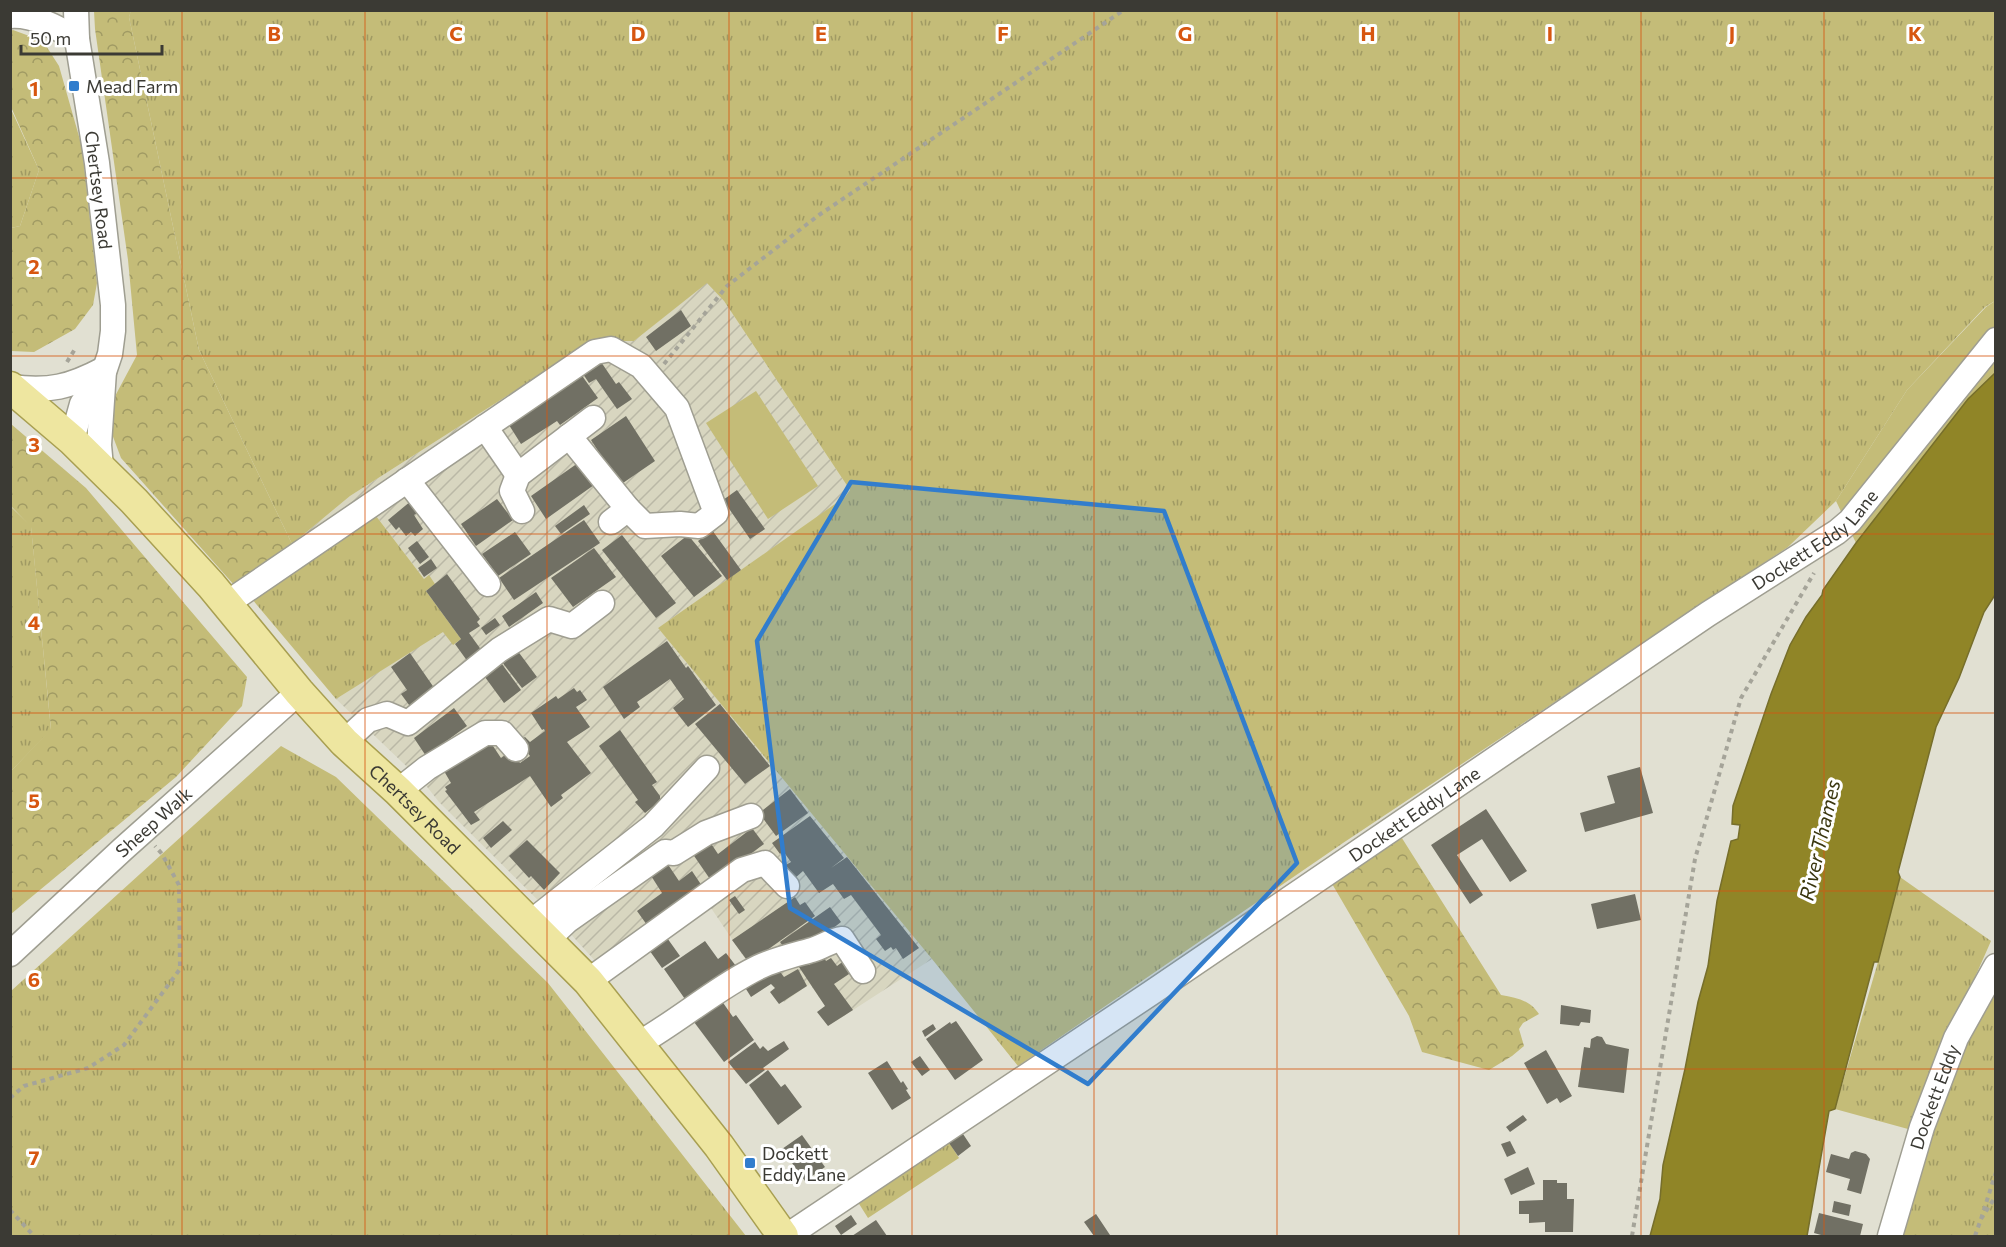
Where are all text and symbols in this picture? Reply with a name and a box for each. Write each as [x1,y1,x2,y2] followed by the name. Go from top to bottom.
[21,18,162,56] scale bar
[267,21,281,45] text: B
[449,21,463,45] text: C
[631,21,645,45] text: D
[815,21,827,45] text: E
[997,21,1009,45] text: F
[1178,21,1192,45] text: G
[1361,21,1376,45] text: H
[1547,21,1553,45] text: I
[1729,21,1735,45] text: J
[1908,21,1922,45] text: K
[30,27,71,49] text: 50 m
[86,75,178,97] place label: Mead Farm
[29,76,39,100] text: 1
[67,79,81,93] marker: Mead Farm
[81,130,117,250] street label: Chertsey Road
[28,254,40,278] text: 2
[28,432,40,456] text: 3
[1747,485,1882,594] street label: Dockett Eddy Lane
[28,610,40,634] text: 4
[365,759,465,858] street label: Chertsey Road
[1344,762,1484,866] street label: Dockett Eddy Lane
[1793,777,1845,903] water label: River Thames
[110,782,196,862] street label: Sheep Walk
[28,788,40,812] text: 5
[28,967,40,991] text: 6
[1905,1041,1964,1152] street label: Dockett Eddy
[762,1142,846,1185] place label: Dockett Eddy Lane
[29,1145,40,1169] text: 7
[743,1156,757,1170] marker: Dockett Eddy Lane

